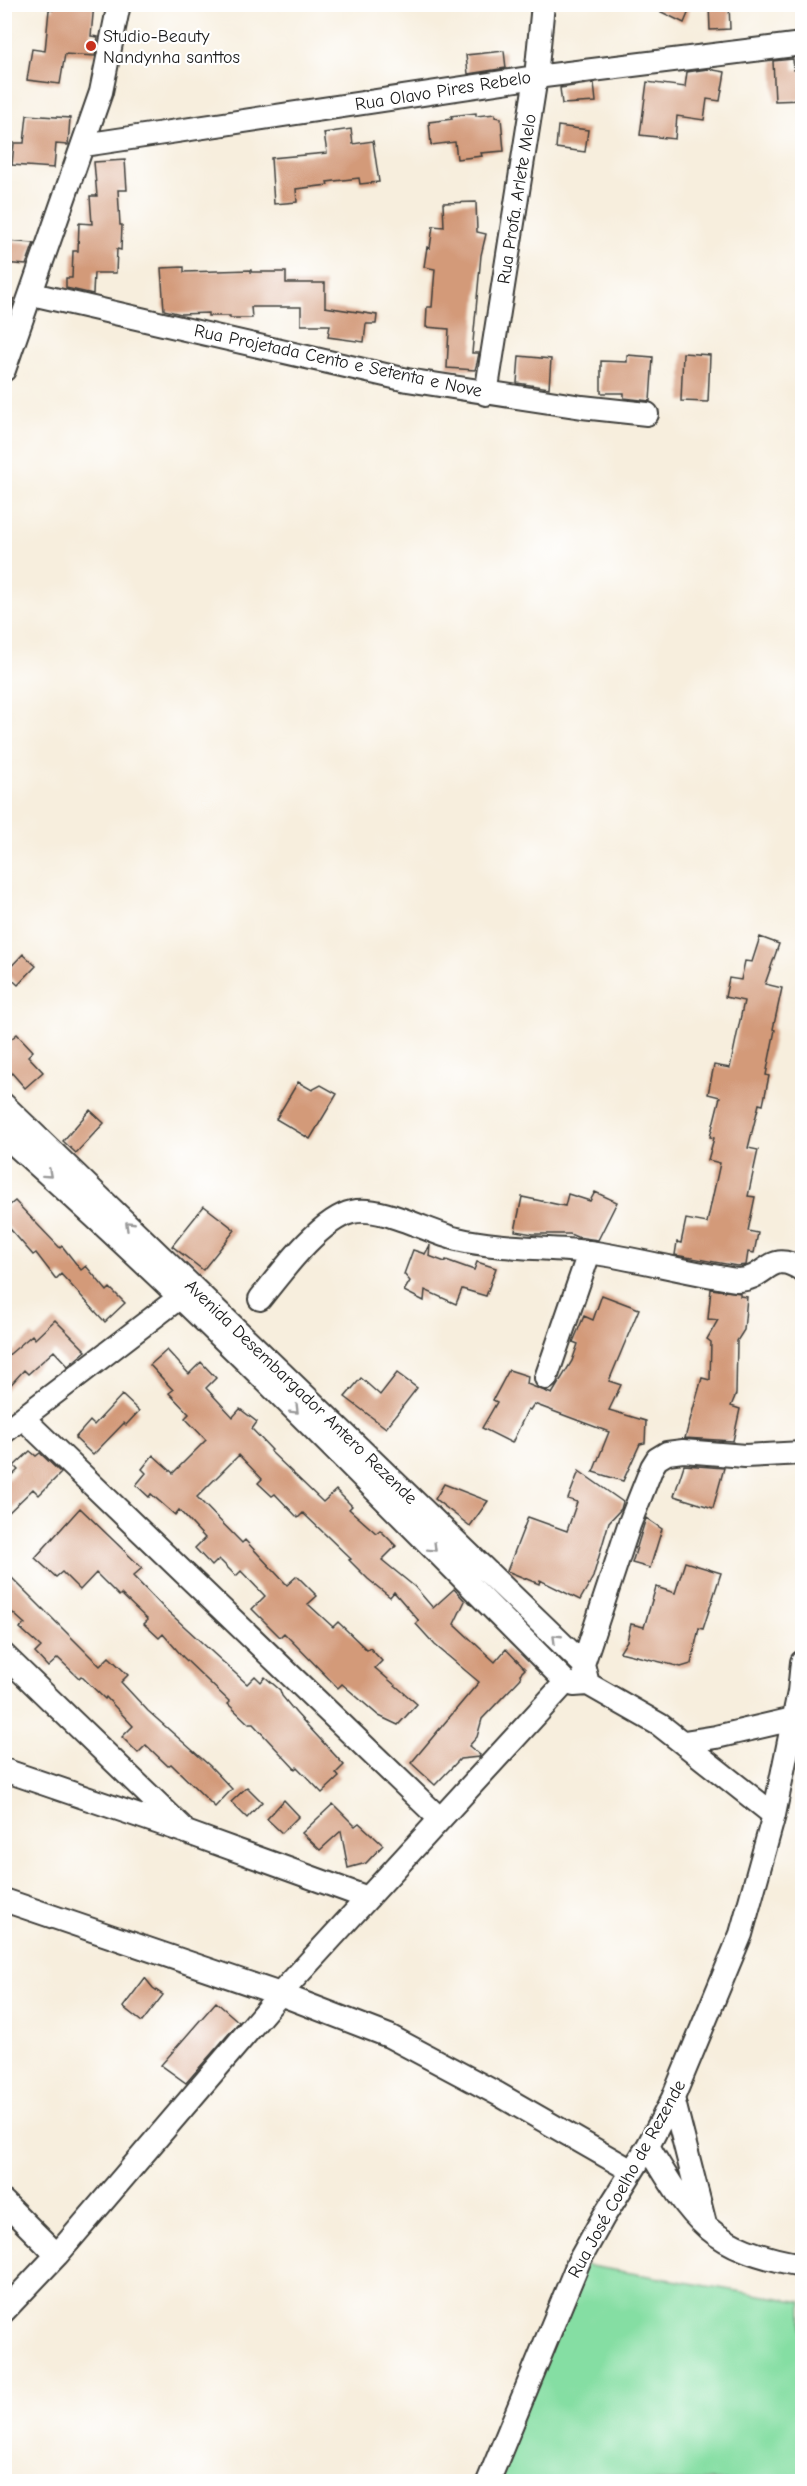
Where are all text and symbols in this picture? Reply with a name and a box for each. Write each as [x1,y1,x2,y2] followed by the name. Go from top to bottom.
[103,26,240,68] place label: Studio-Beauty Nandynha santtos
[84,39,98,53] marker: Studio-Beauty Nandynha santtos
[354,67,532,115] street label: Rua Olavo Pires Rebelo
[493,112,541,286] street label: Rua Profa. Arlete Melo
[192,320,484,402] street label: Rua Projetada Cento e Setenta e Nove
[41,1167,52,1178] one-way arrow
[125,1221,135,1232] one-way arrow
[181,1275,421,1509] street label: Avenida Desembargador Antero Rezende
[289,1403,299,1414] one-way arrow
[425,1541,436,1552] one-way arrow
[552,1634,562,1645] one-way arrow
[564,2076,690,2282] street label: Rua José Coelho de Rezende

